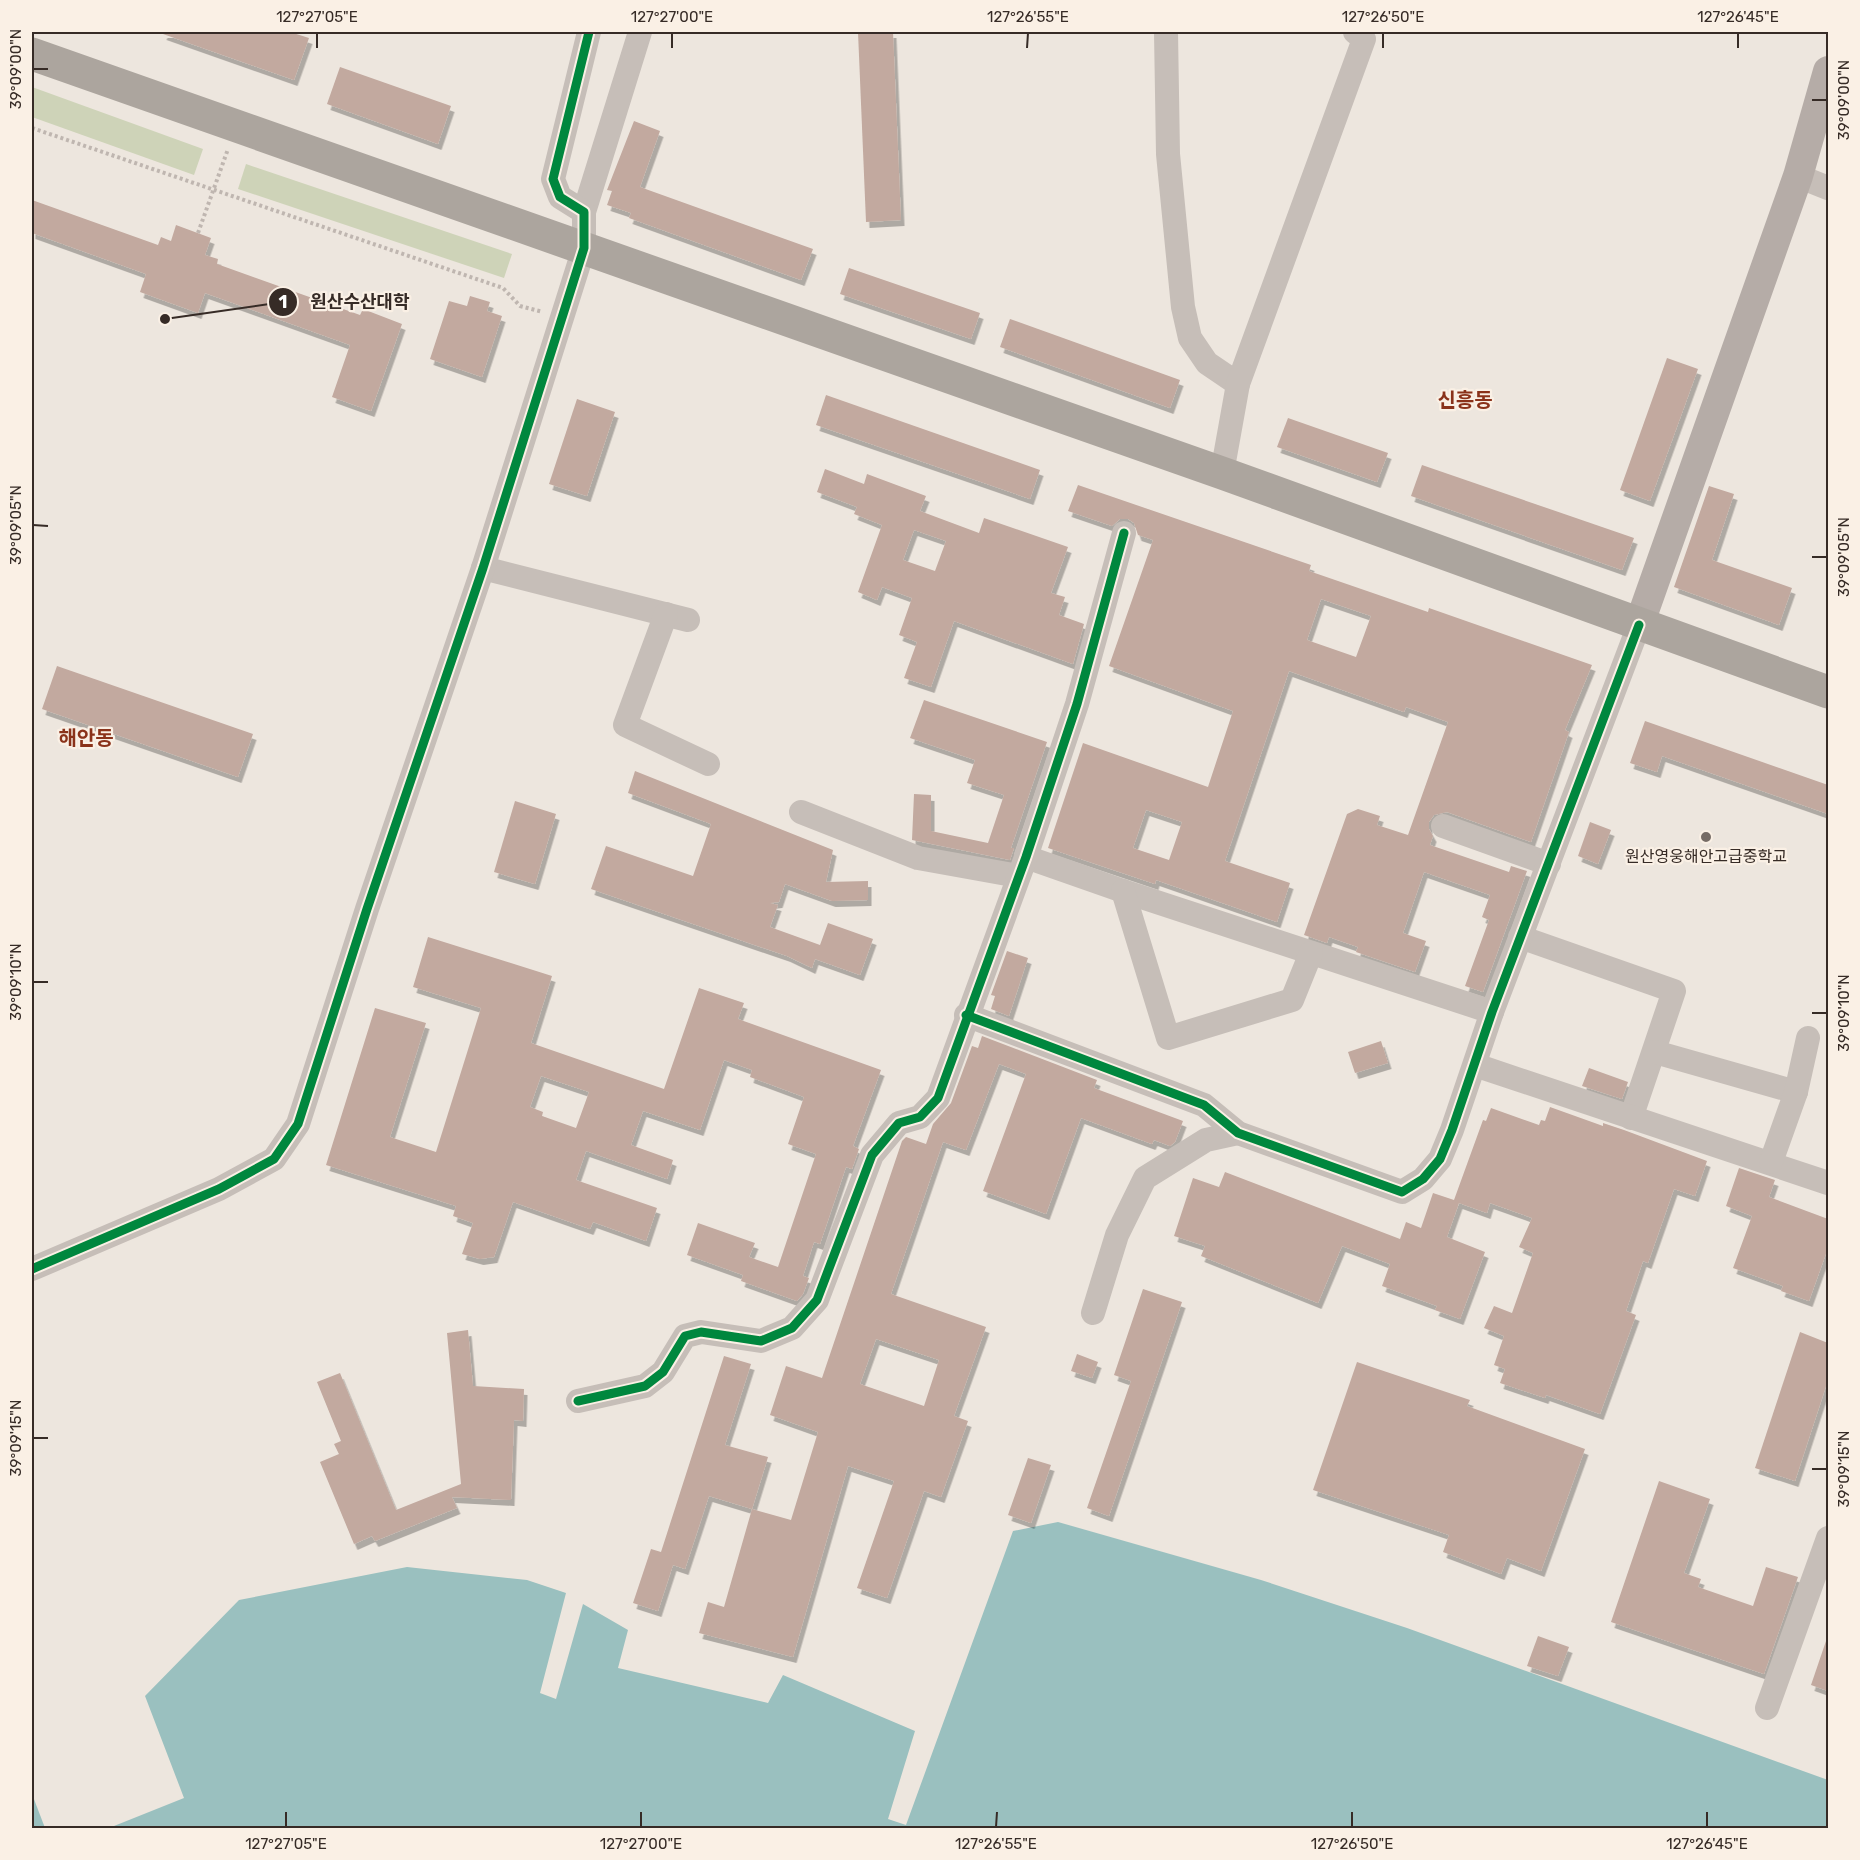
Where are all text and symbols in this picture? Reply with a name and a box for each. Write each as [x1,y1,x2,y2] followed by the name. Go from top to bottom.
[276,8,358,26] text: 127°27'05"E
[631,8,713,26] text: 127°27'00"E
[987,8,1069,26] text: 127°26'55"E
[1342,8,1424,26] text: 127°26'50"E
[1697,8,1779,26] text: 127°26'45"E
[7,29,25,109] text: 39°09'00"N
[1835,60,1853,140] text: 39°09'00"N
[268,284,421,320] callout: 원산수산대학
[279,291,287,313] text: 1
[310,291,410,313] text: 원산수산대학
[1437,388,1493,412] district label: 신흥동
[7,485,25,565] text: 39°09'05"N
[1835,517,1853,597] text: 39°09'05"N
[58,726,114,750] district label: 해안동
[1699,830,1713,844] marker: 원산영웅해안고급중학교
[1625,847,1787,866] place label: 원산영웅해안고급중학교
[7,943,25,1021] text: 39°09'10"N
[1835,974,1853,1052] text: 39°09'10"N
[7,1400,25,1476] text: 39°09'15"N
[1835,1431,1853,1507] text: 39°09'15"N
[245,1835,327,1853] text: 127°27'05"E
[600,1835,682,1853] text: 127°27'00"E
[955,1835,1037,1853] text: 127°26'55"E
[1311,1835,1393,1853] text: 127°26'50"E
[1666,1835,1748,1853] text: 127°26'45"E

